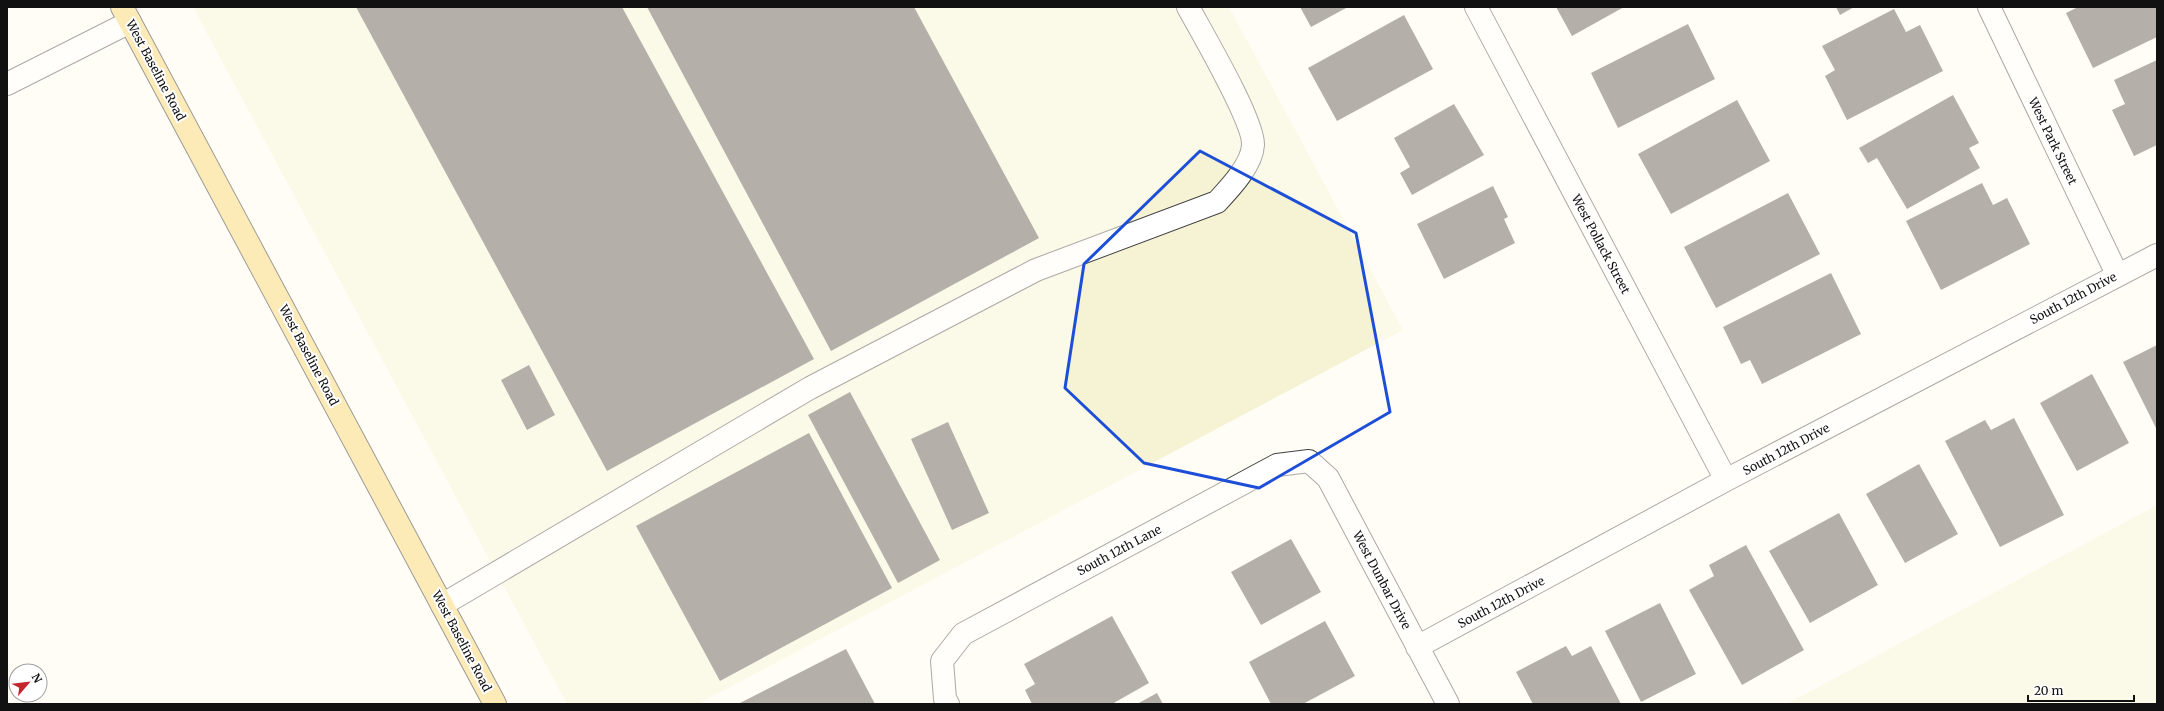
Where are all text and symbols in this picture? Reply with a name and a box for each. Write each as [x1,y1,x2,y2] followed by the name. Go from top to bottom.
[123,16,189,123] street label: West Baseline Road
[2025,94,2081,187] street label: West Park Street
[1568,191,1634,296] street label: West Pollack Street
[2027,269,2119,327] street label: South 12th Drive
[276,301,342,408] street label: West Baseline Road
[1740,420,1832,478] street label: South 12th Drive
[1074,522,1164,578] street label: South 12th Lane
[1349,528,1414,632] street label: West Dunbar Drive
[1455,573,1547,631] street label: South 12th Drive
[429,587,495,694] street label: West Baseline Road
[8,663,48,703] north arrow
[29,671,45,686] text: N
[2028,677,2134,703] scale bar
[2034,683,2063,698] text: 20 m

